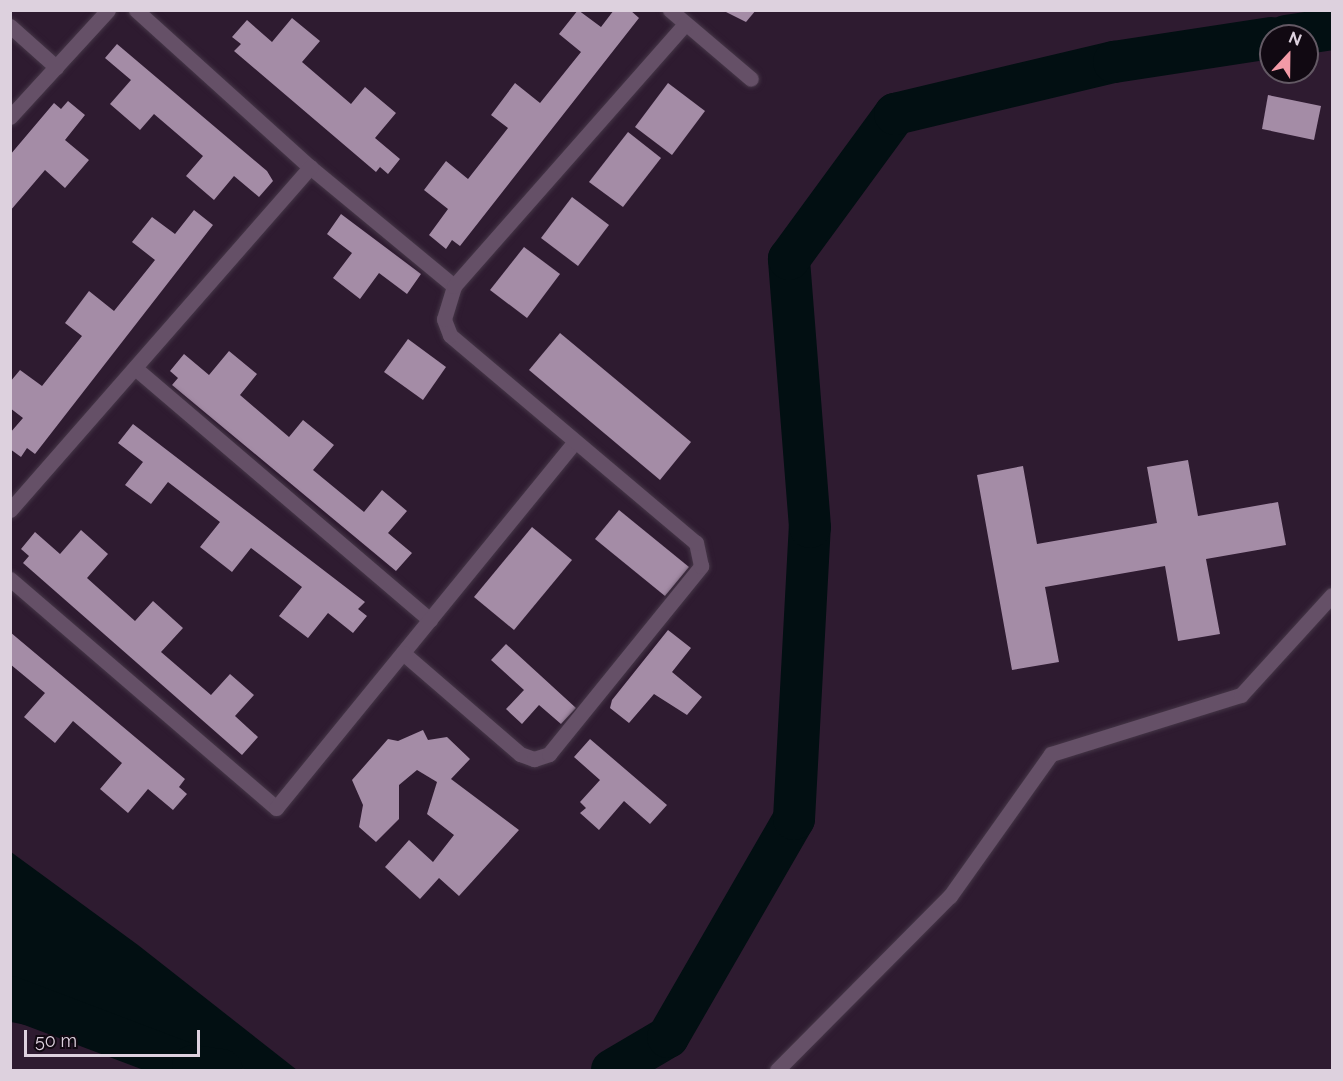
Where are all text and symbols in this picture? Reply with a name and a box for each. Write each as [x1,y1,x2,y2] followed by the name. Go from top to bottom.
[1259,24,1319,84] north arrow
[1286,28,1304,50] text: N
[27,1018,202,1056] scale bar
[35,1030,77,1051] text: 50 m

